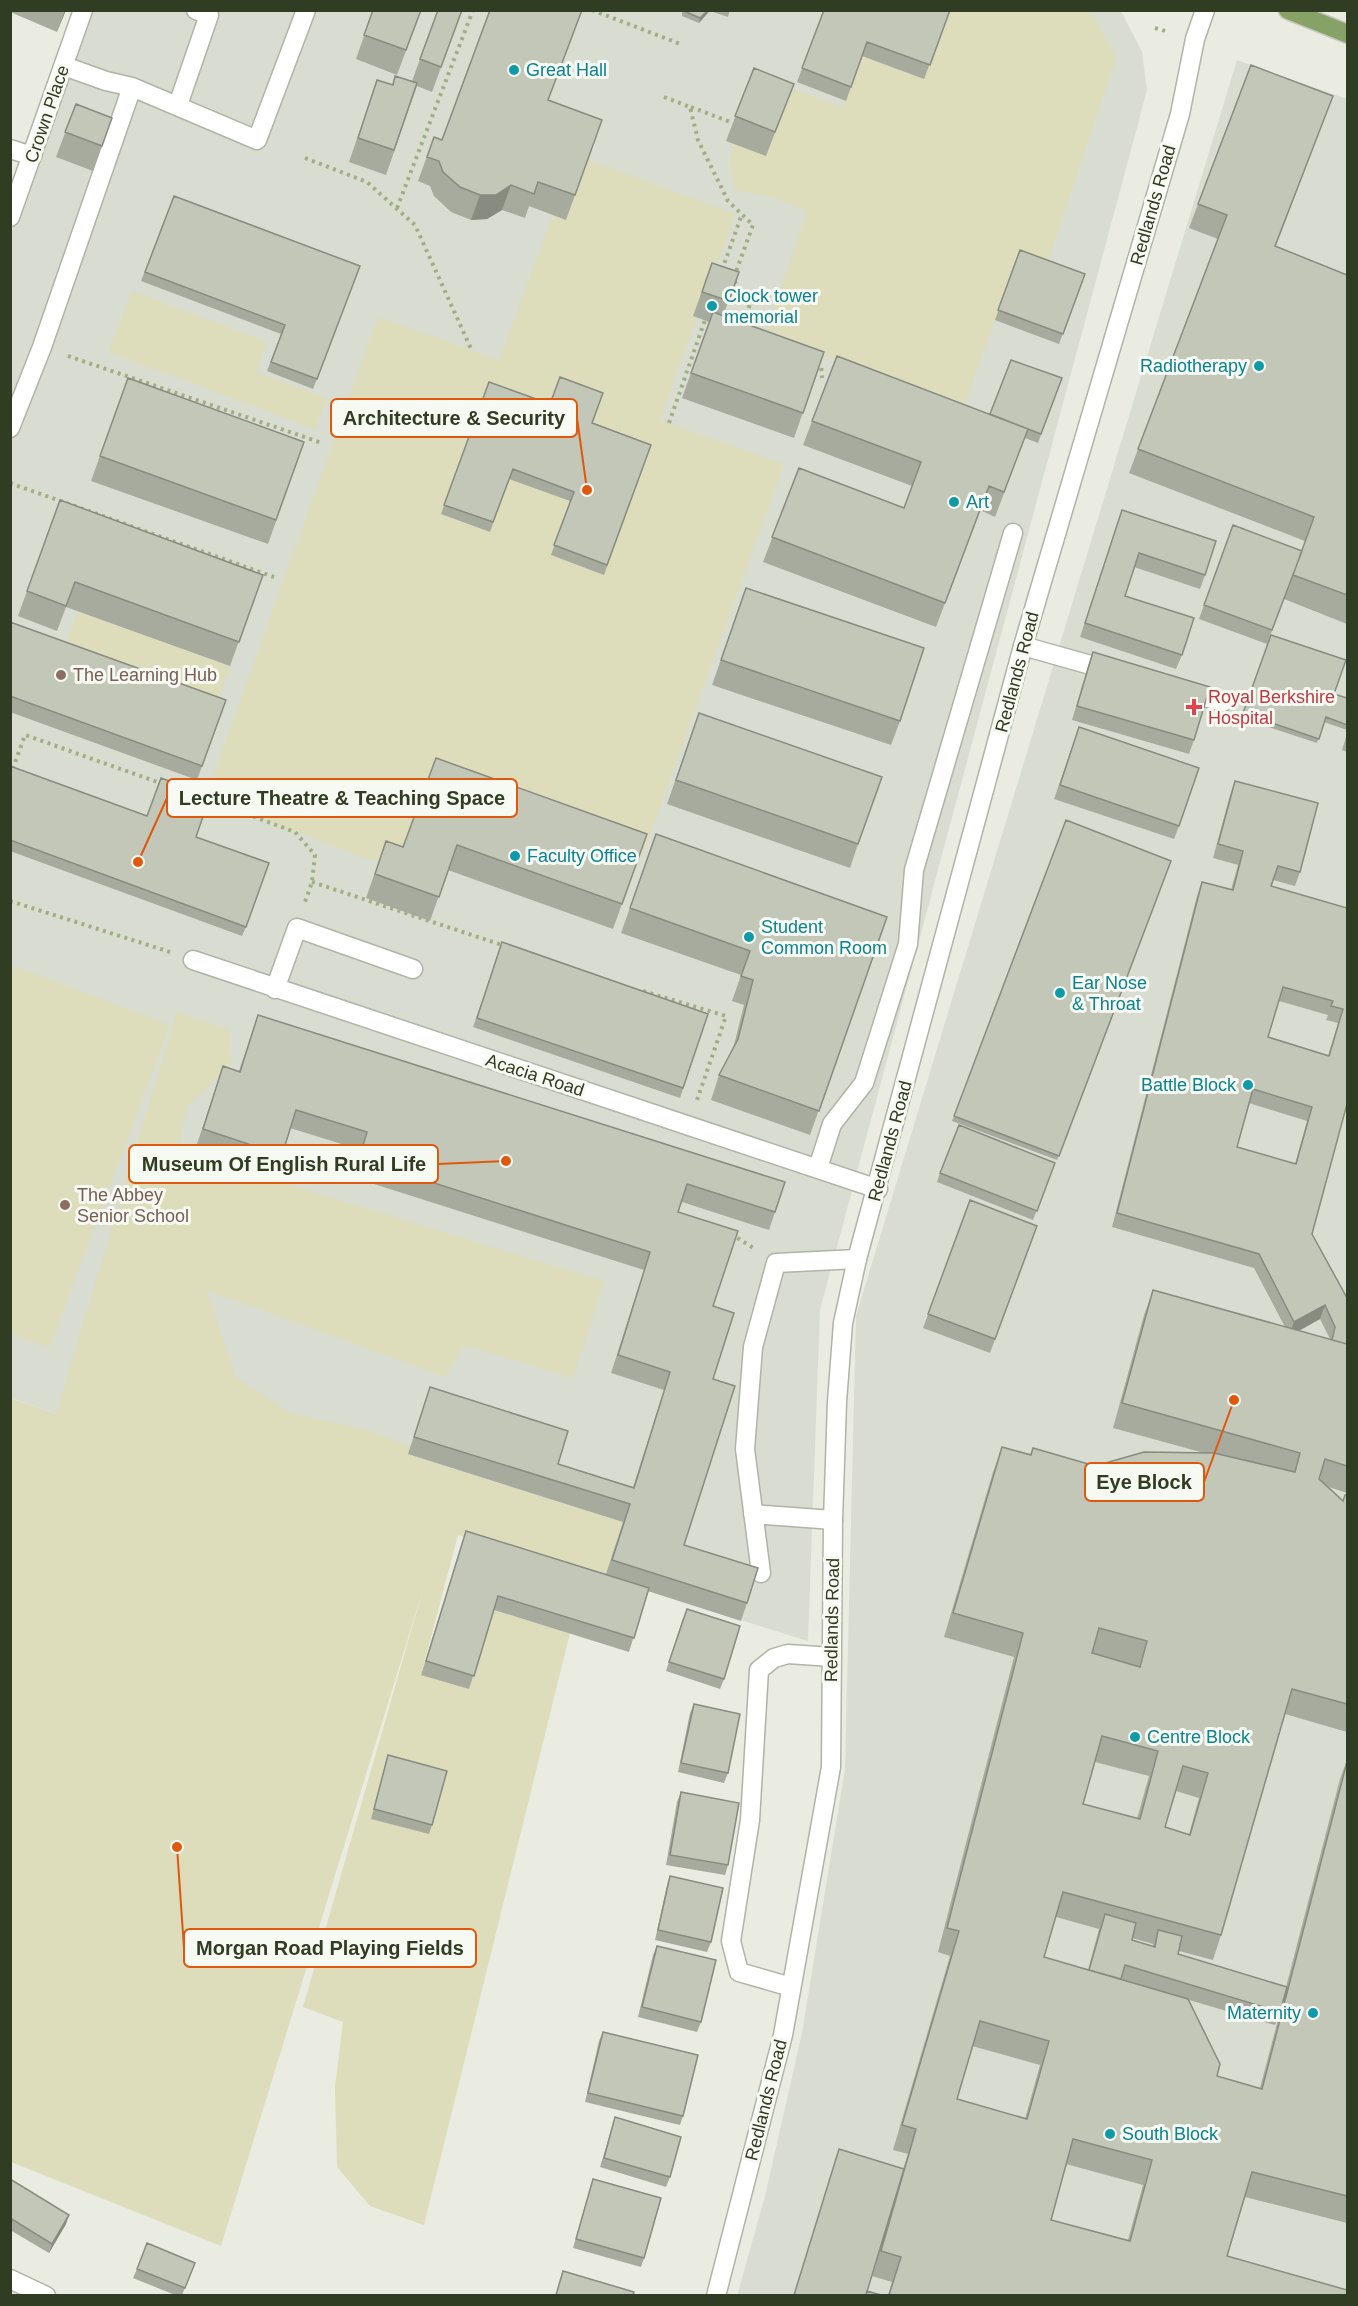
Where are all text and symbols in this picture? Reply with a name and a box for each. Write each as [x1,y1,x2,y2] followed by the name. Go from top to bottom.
[526,60,607,80] place label: Great Hall
[21,63,73,165] street label: Crown Place
[507,63,521,77] marker: Great Hall
[1126,143,1180,267] street label: Redlands Road
[724,286,818,327] place label: Clock tower memorial
[705,299,719,313] marker: Clock tower memorial
[1140,356,1247,376] place label: Radiotherapy
[1252,359,1266,373] marker: Radiotherapy
[331,399,577,437] callout: Architecture & Security
[343,407,566,429] text: Architecture & Security
[966,492,989,512] place label: Art
[947,495,961,509] marker: Art
[991,609,1043,735] street label: Redlands Road
[73,665,217,685] place label: The Learning Hub
[54,668,68,682] marker: The Learning Hub
[1208,687,1335,728] place label: Royal Berkshire Hospital
[1185,698,1203,716] marker: Royal Berkshire Hospital
[167,779,517,817] callout: Lecture Theatre & Teaching Space
[179,787,505,809] text: Lecture Theatre & Teaching Space
[527,846,637,866] place label: Faculty Office
[508,849,522,863] marker: Faculty Office
[761,917,887,958] place label: Student Common Room
[742,930,756,944] marker: Student Common Room
[1072,973,1147,1014] place label: Ear Nose & Throat
[1053,986,1067,1000] marker: Ear Nose & Throat
[483,1050,587,1100] street label: Acacia Road
[1141,1075,1237,1095] place label: Battle Block
[864,1078,916,1204] street label: Redlands Road
[1241,1078,1255,1092] marker: Battle Block
[129,1145,438,1183] callout: Museum Of English Rural Life
[142,1153,426,1175] text: Museum Of English Rural Life
[77,1185,189,1226] place label: The Abbey Senior School
[58,1198,72,1212] marker: The Abbey Senior School
[1085,1463,1204,1501] callout: Eye Block
[1096,1471,1193,1493] text: Eye Block
[821,1558,843,1682] street label: Redlands Road
[1147,1727,1251,1747] place label: Centre Block
[1128,1730,1142,1744] marker: Centre Block
[184,1929,476,1967] callout: Morgan Road Playing Fields
[196,1937,464,1959] text: Morgan Road Playing Fields
[1227,2003,1301,2023] place label: Maternity
[1306,2006,1320,2020] marker: Maternity
[741,2037,791,2163] street label: Redlands Road
[1122,2124,1219,2144] place label: South Block
[1103,2127,1117,2141] marker: South Block

